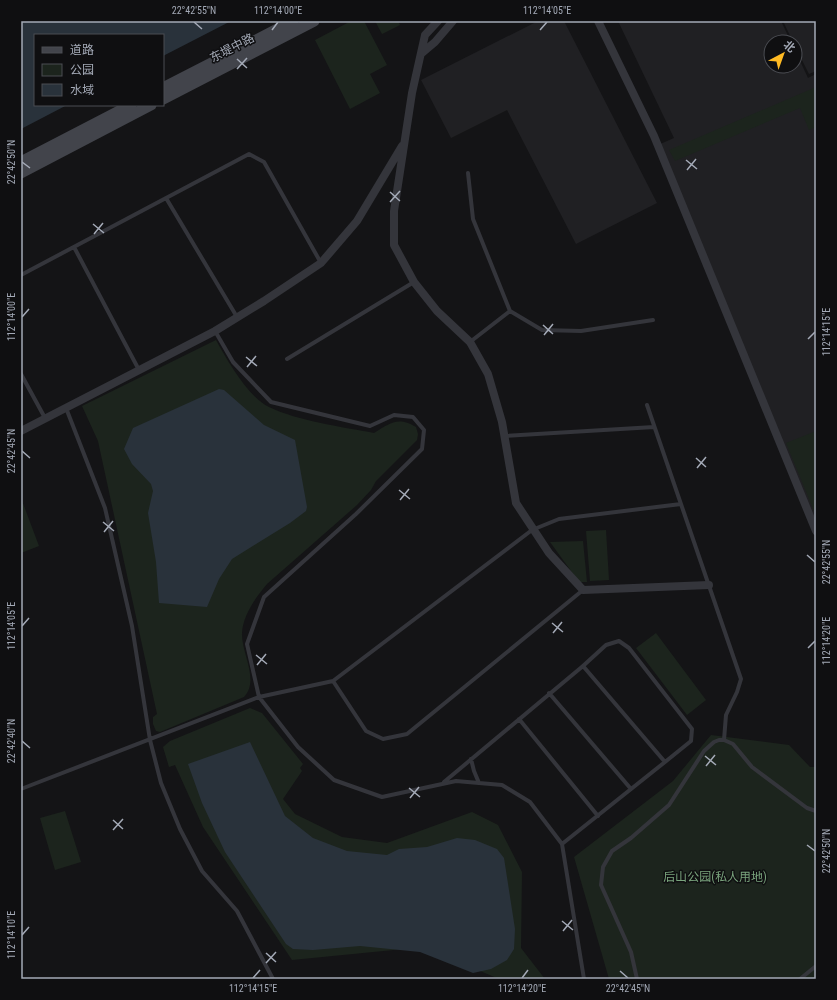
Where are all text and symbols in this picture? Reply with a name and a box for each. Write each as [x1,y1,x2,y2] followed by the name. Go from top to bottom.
[172,5,216,16] text: 22°42'55"N
[254,5,302,16] text: 112°14'00"E
[523,5,571,16] text: 112°14'05"E
[207,31,257,65] street label: 东堤中路
[34,34,164,106] legend
[763,34,803,74] north arrow
[781,38,798,55] text: 北
[70,43,94,57] text: 道路
[70,63,94,77] text: 公园
[70,83,94,97] text: 水域
[6,140,17,184] text: 22°42'50"N
[6,293,17,341] text: 112°14'00"E
[821,308,832,356] text: 112°14'15"E
[6,429,17,473] text: 22°42'45"N
[821,540,832,584] text: 22°42'55"N
[6,602,17,650] text: 112°14'05"E
[821,617,832,665] text: 112°14'20"E
[6,719,17,763] text: 22°42'40"N
[821,829,832,873] text: 22°42'50"N
[663,870,767,884] park label: 后山公园(私人用地)
[6,911,17,959] text: 112°14'10"E
[229,983,277,994] text: 112°14'15"E
[498,983,546,994] text: 112°14'20"E
[606,983,650,994] text: 22°42'45"N

